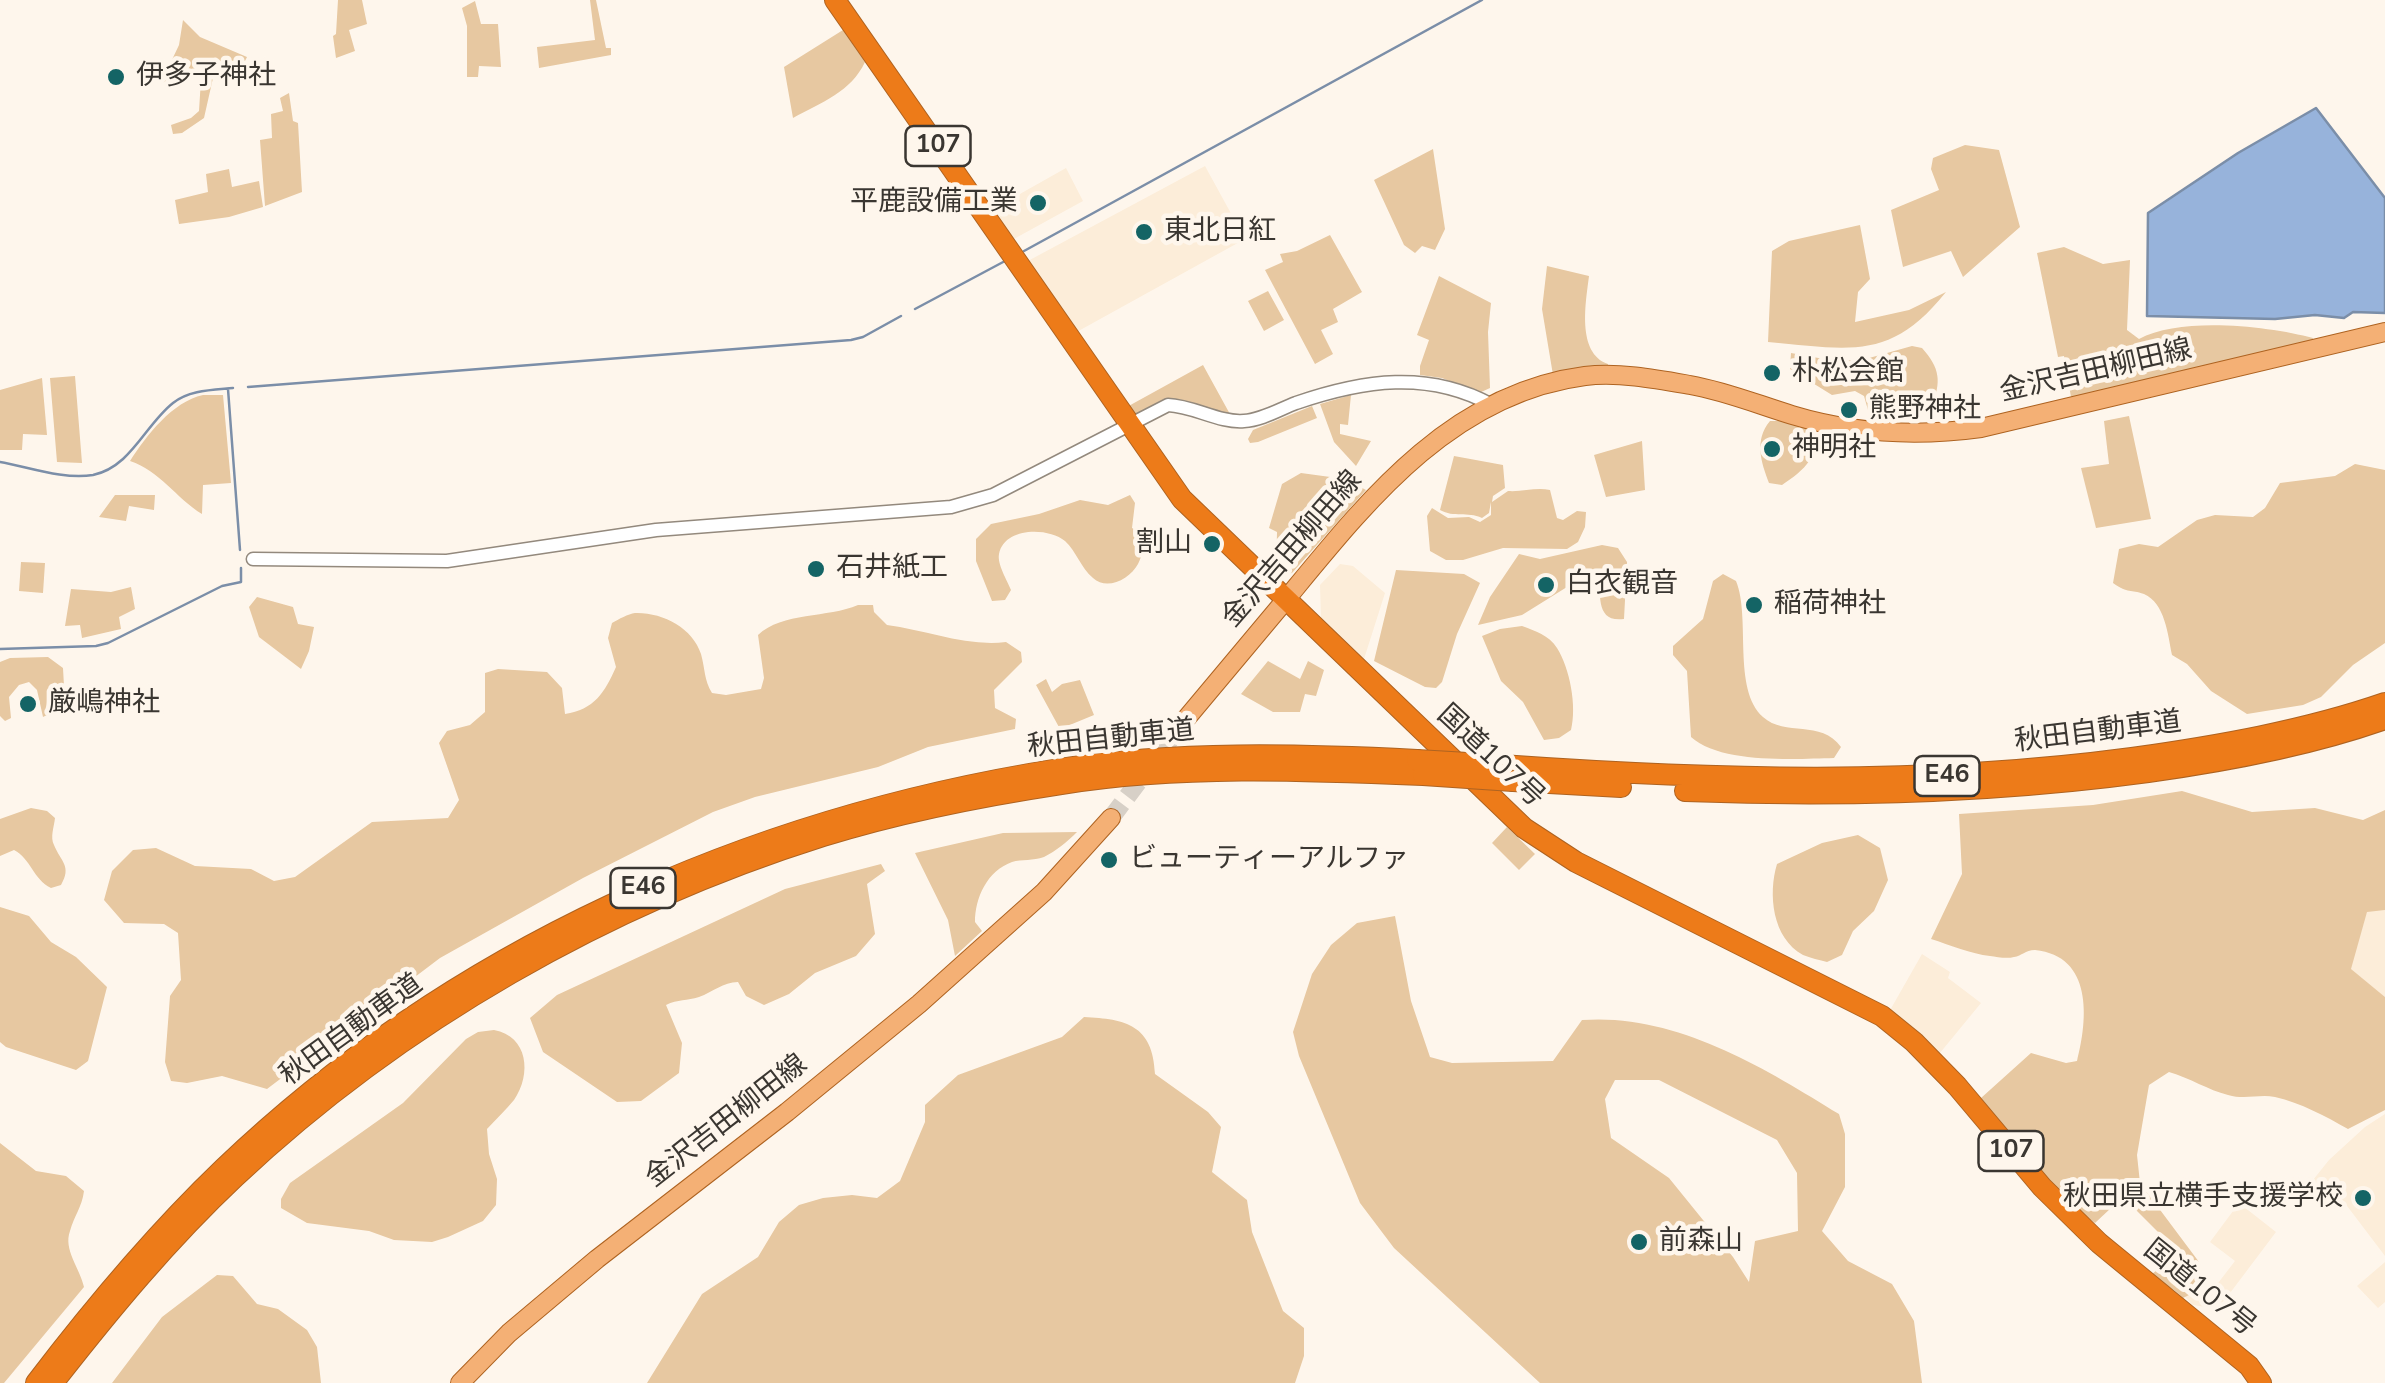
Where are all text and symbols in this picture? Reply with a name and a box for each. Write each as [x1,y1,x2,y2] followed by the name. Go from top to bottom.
[136,60,276,94] place label: 伊多子神社
[105,66,127,88] marker: 伊多子神社
[906,126,970,166] road number: 107
[850,186,1018,220] place label: 平鹿設備工業
[1027,192,1049,214] marker: 平鹿設備工業
[1164,215,1276,249] place label: 東北日紅
[1133,221,1155,243] marker: 東北日紅
[1997,334,2195,410] street label: 金沢吉田柳田線
[1792,356,1904,390] place label: 朴松会館
[1761,362,1783,384] marker: 朴松会館
[1869,393,1981,427] place label: 熊野神社
[1838,399,1860,421] marker: 熊野神社
[1792,432,1876,466] place label: 神明社
[1761,438,1783,460] marker: 神明社
[1216,465,1370,635] street label: 金沢吉田柳田線
[1136,527,1192,561] place label: 割山
[1201,533,1223,555] marker: 割山
[836,552,948,586] place label: 石井紙工
[805,558,827,580] marker: 石井紙工
[1566,568,1678,602] place label: 白衣観音
[1535,574,1557,596] marker: 白衣観音
[1774,588,1886,622] place label: 稲荷神社
[1743,594,1765,616] marker: 稲荷神社
[48,687,160,721] place label: 厳嶋神社
[17,693,39,715] marker: 厳嶋神社
[1429,699,1551,815] street label: 国道107号
[2013,706,2183,760] street label: 秋田自動車道
[1026,715,1196,765] street label: 秋田自動車道
[1914,756,1980,796] road number: E46
[1129,843,1409,877] place label: ビューティーアルファ
[1098,849,1120,871] marker: ビューティーアルファ
[610,868,676,908] road number: E46
[274,968,430,1094] street label: 秋田自動車道
[639,1048,815,1196] street label: 金沢吉田柳田線
[1978,1131,2044,1171] road number: 107
[2063,1181,2343,1215] place label: 秋田県立横手支援学校
[2352,1187,2374,1209] marker: 秋田県立横手支援学校
[1659,1225,1743,1259] place label: 前森山
[1628,1231,1650,1253] marker: 前森山
[2136,1234,2262,1344] street label: 国道107号

